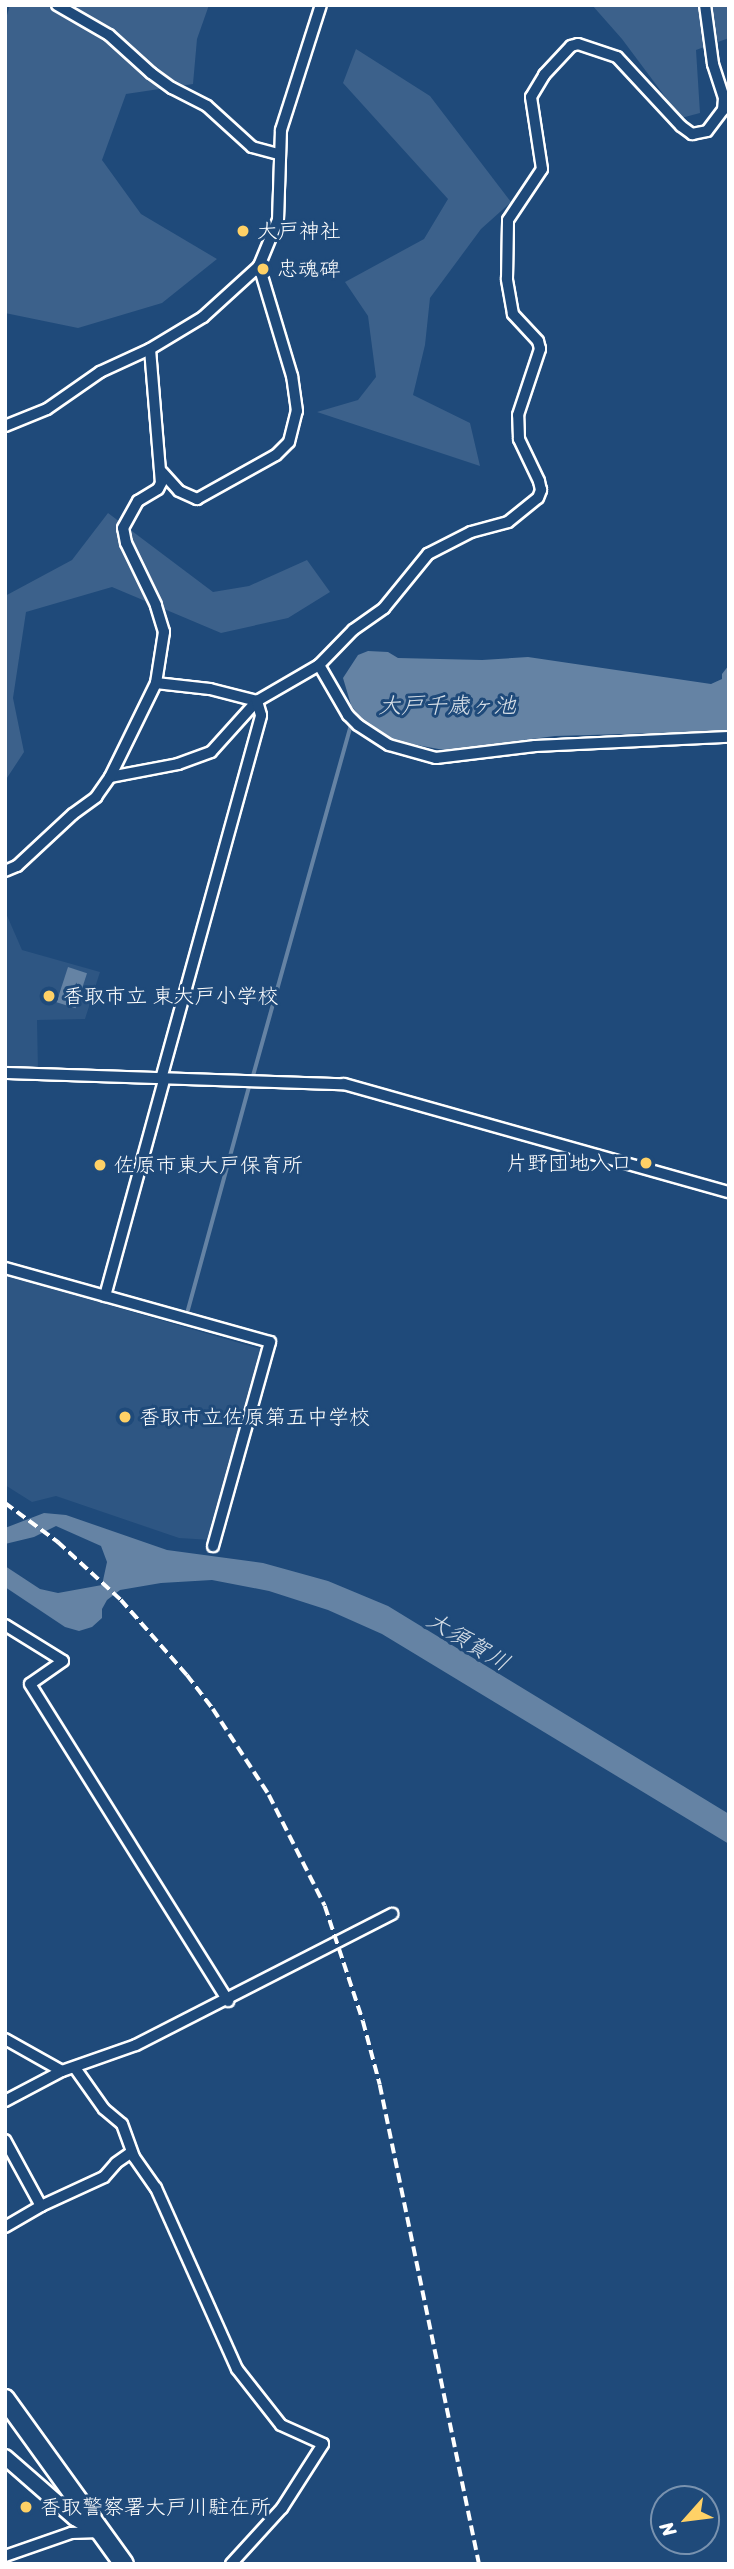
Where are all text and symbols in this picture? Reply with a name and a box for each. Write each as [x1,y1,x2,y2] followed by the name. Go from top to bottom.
[257,218,341,244] place label: 大戸神社
[235,223,251,239] marker: 大戸神社
[277,256,340,282] place label: 忠魂碑
[255,261,271,277] marker: 忠魂碑
[378,692,516,720] water label: 大戸千歳ヶ池
[63,983,278,1009] place label: 香取市立 東大戸小学校
[41,988,57,1004] marker: 香取市立 東大戸小学校
[506,1150,632,1176] place label: 片野団地入口
[114,1152,303,1178] place label: 佐原市東大戸保育所
[638,1155,654,1171] marker: 片野団地入口
[92,1157,108,1173] marker: 佐原市東大戸保育所
[139,1404,370,1430] place label: 香取市立佐原第五中学校
[117,1409,133,1425] marker: 香取市立佐原第五中学校
[421,1606,515,1678] water label: 大須賀川
[650,2485,720,2555] north arrow
[40,2494,271,2520] place label: 香取警察署大戸川駐在所
[18,2499,34,2515] marker: 香取警察署大戸川駐在所
[650,2516,685,2543] text: N

